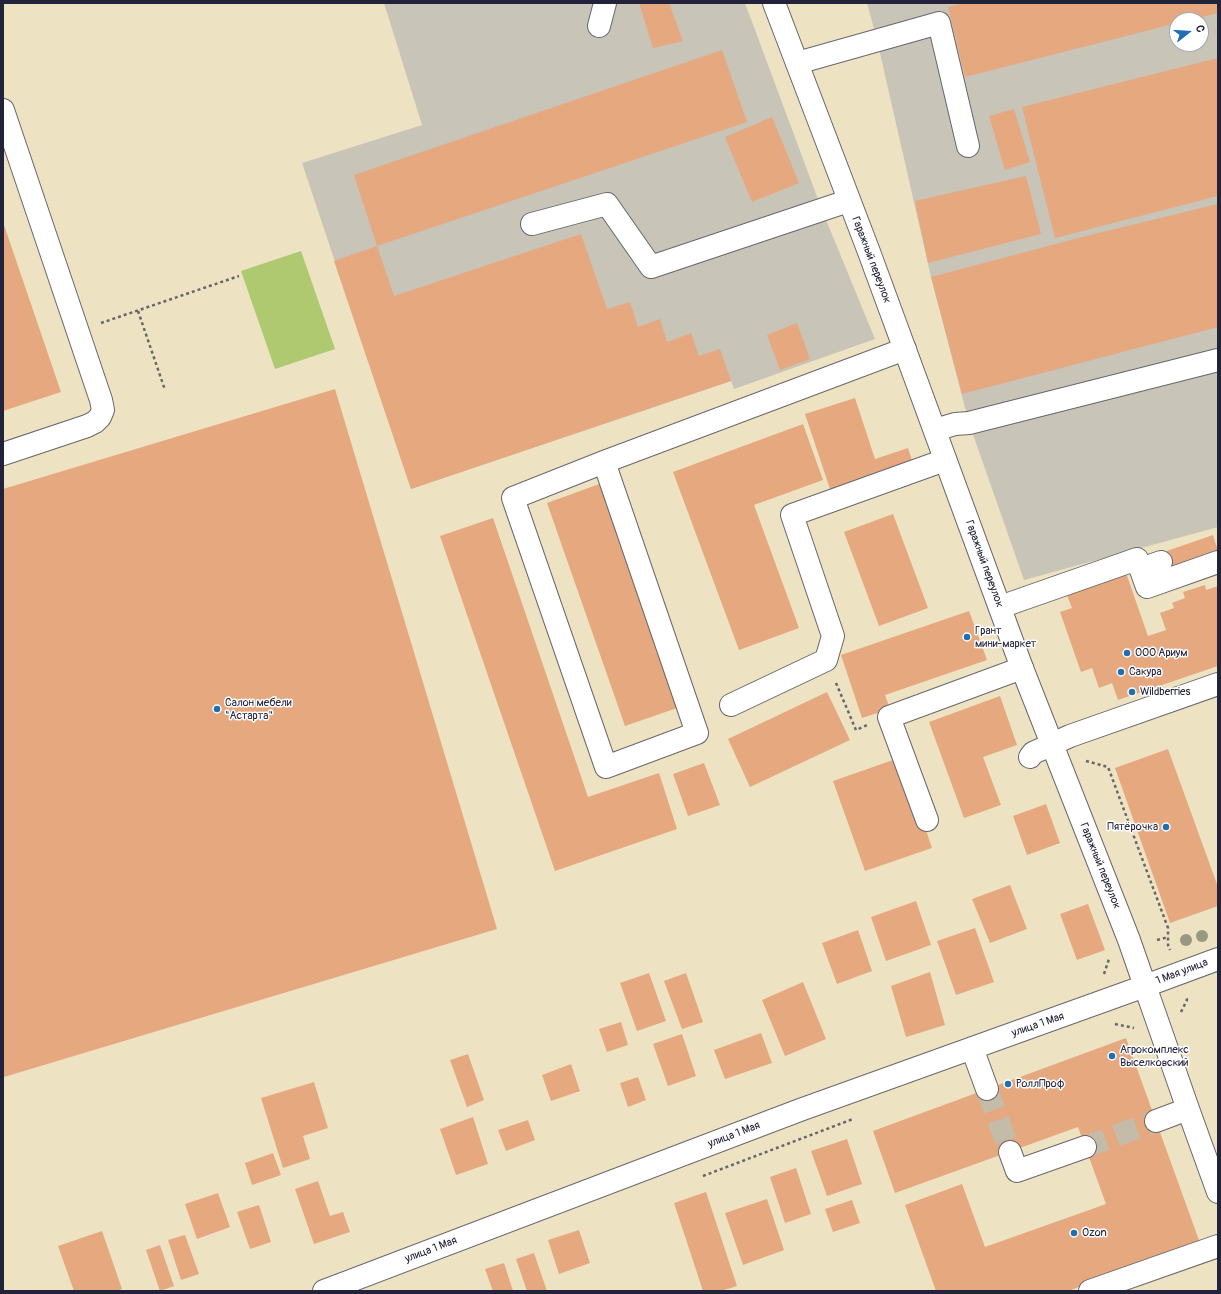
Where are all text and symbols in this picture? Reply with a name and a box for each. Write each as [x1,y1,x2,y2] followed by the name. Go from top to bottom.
[1169,12,1209,52] north arrow
[1193,23,1207,34] text: С
[848,215,894,305] street label: Гаражный переулок
[962,519,1006,609] street label: Гаражный переулок
[975,624,1036,650] place label: Грант мини-маркет
[962,632,972,642] marker: Грант мини-маркет
[1135,646,1188,660] place label: ООО Ариум
[1122,648,1132,658] marker: ООО Ариум
[1129,665,1162,679] place label: Сакура
[1116,667,1126,677] marker: Сакура
[1140,685,1190,699] place label: Wildberries
[1127,687,1137,697] marker: Wildberries
[225,696,292,722] place label: Салон мебели "Астарта"
[212,704,222,714] marker: Салон мебели "Астарта"
[1107,820,1158,834] place label: Пятёрочка
[1077,821,1123,911] street label: Гаражный переулок
[1161,822,1171,832] marker: Пятёрочка
[1154,956,1210,988] street label: 1 Мая улица
[1010,1010,1066,1040] street label: улица 1 Мая
[1120,1043,1189,1069] place label: Агрокомплекс Выселковский
[1107,1051,1117,1061] marker: Агрокомплекс Выселковский
[1016,1077,1064,1091] place label: РоллПроф
[1003,1079,1013,1089] marker: РоллПроф
[706,1119,762,1151] street label: улица 1 Мая
[1082,1226,1107,1240] place label: Ozon
[1069,1228,1079,1238] marker: Ozon
[403,1234,459,1266] street label: улица 1 Мая

